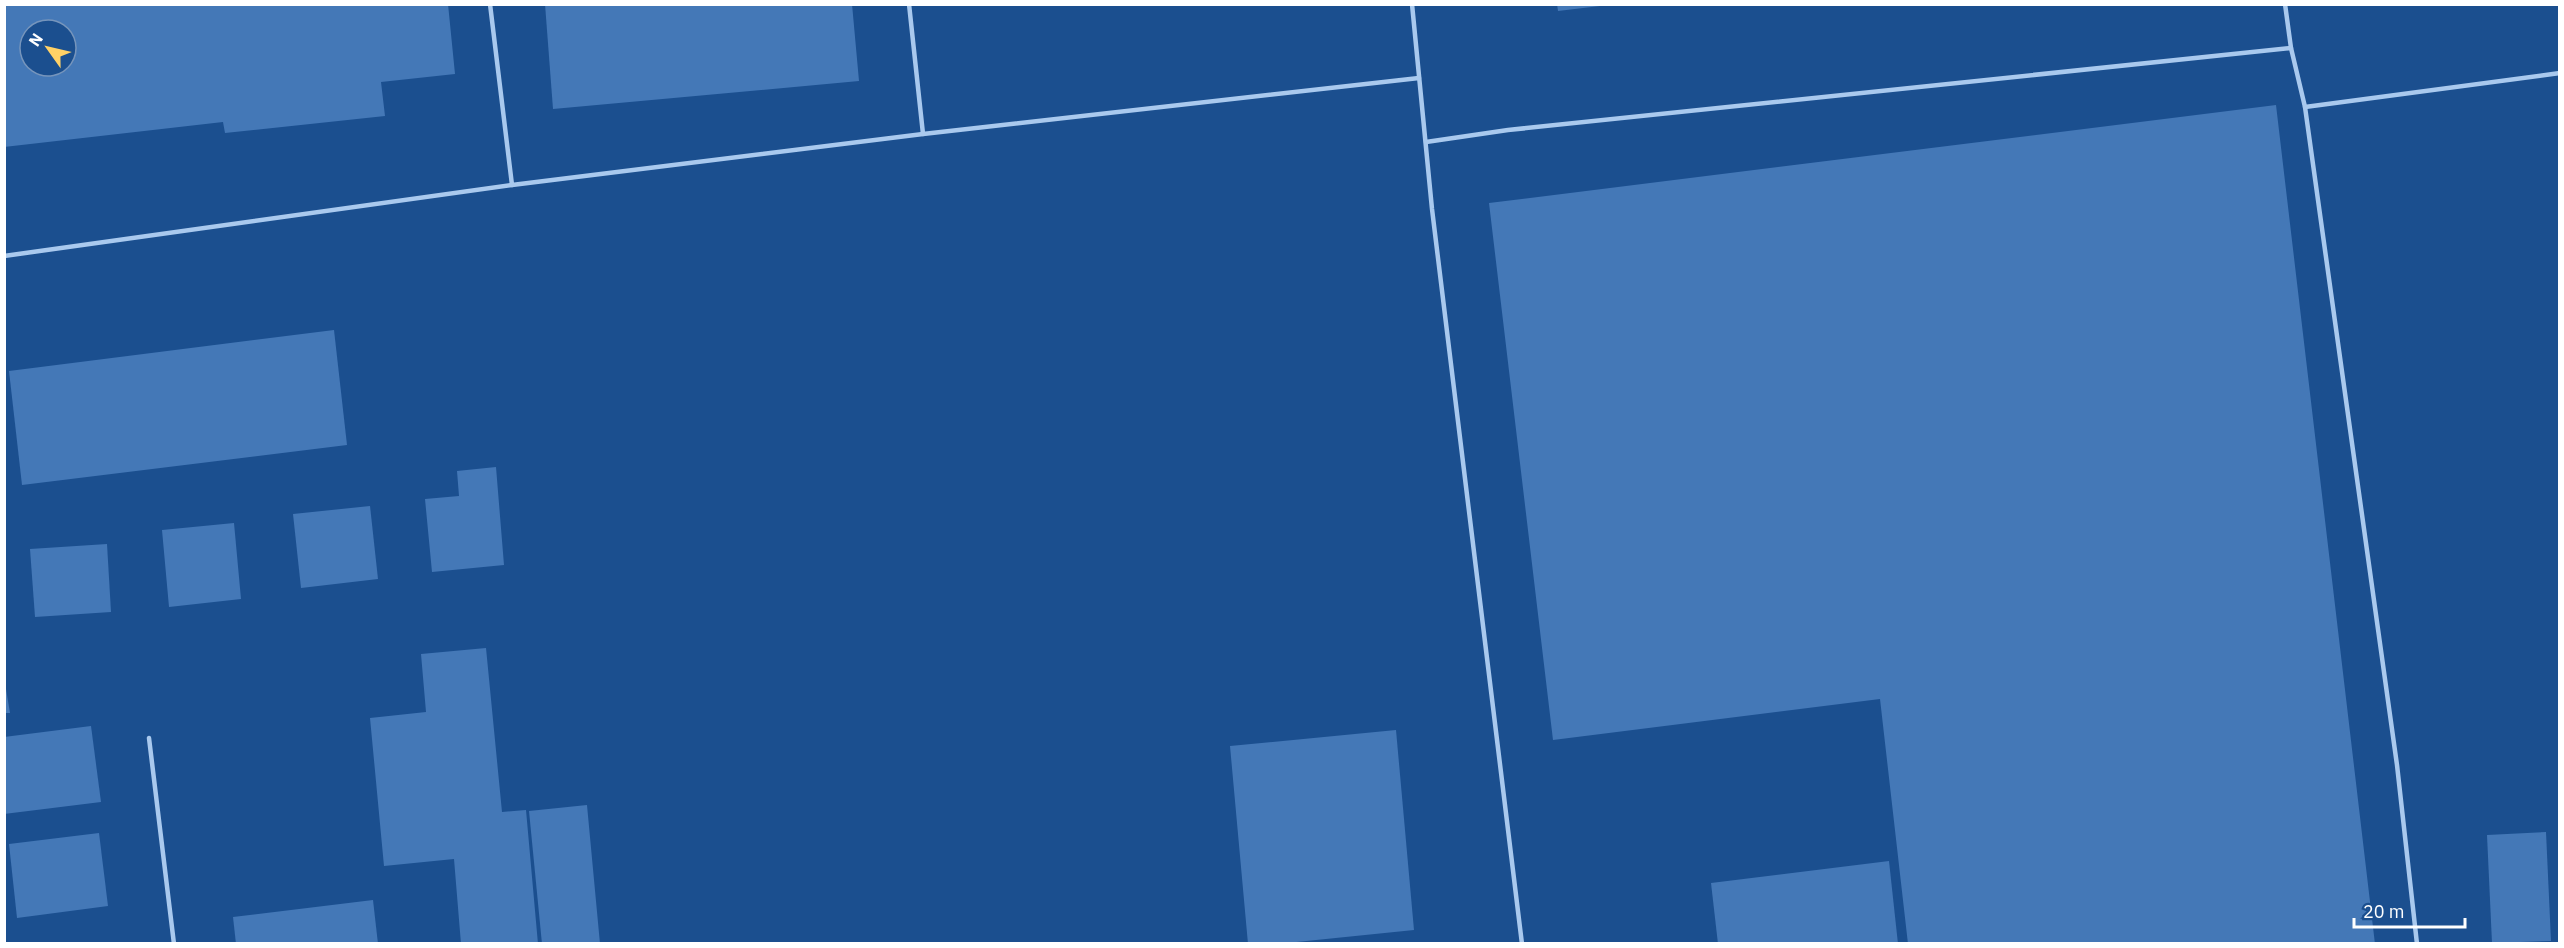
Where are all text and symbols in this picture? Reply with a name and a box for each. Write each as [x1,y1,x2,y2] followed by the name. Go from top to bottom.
[18,18,78,78] north arrow
[24,29,47,50] text: N
[2354,891,2465,929] scale bar
[2363,900,2405,923] text: 20 m

